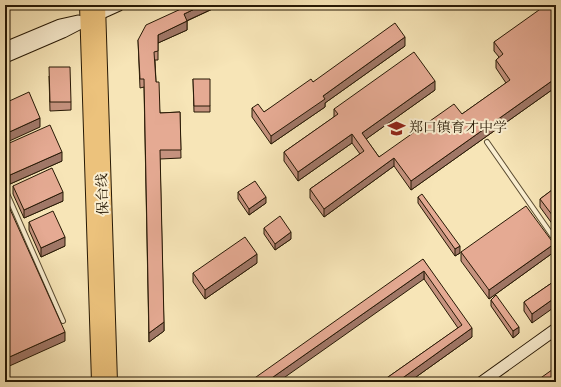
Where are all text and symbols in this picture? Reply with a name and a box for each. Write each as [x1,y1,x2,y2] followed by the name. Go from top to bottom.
[386,119,406,139] school or university icon: 郑口镇育才中学
[409,119,507,139] place label: 郑口镇育才中学
[93,173,115,215] street label: 保台线

